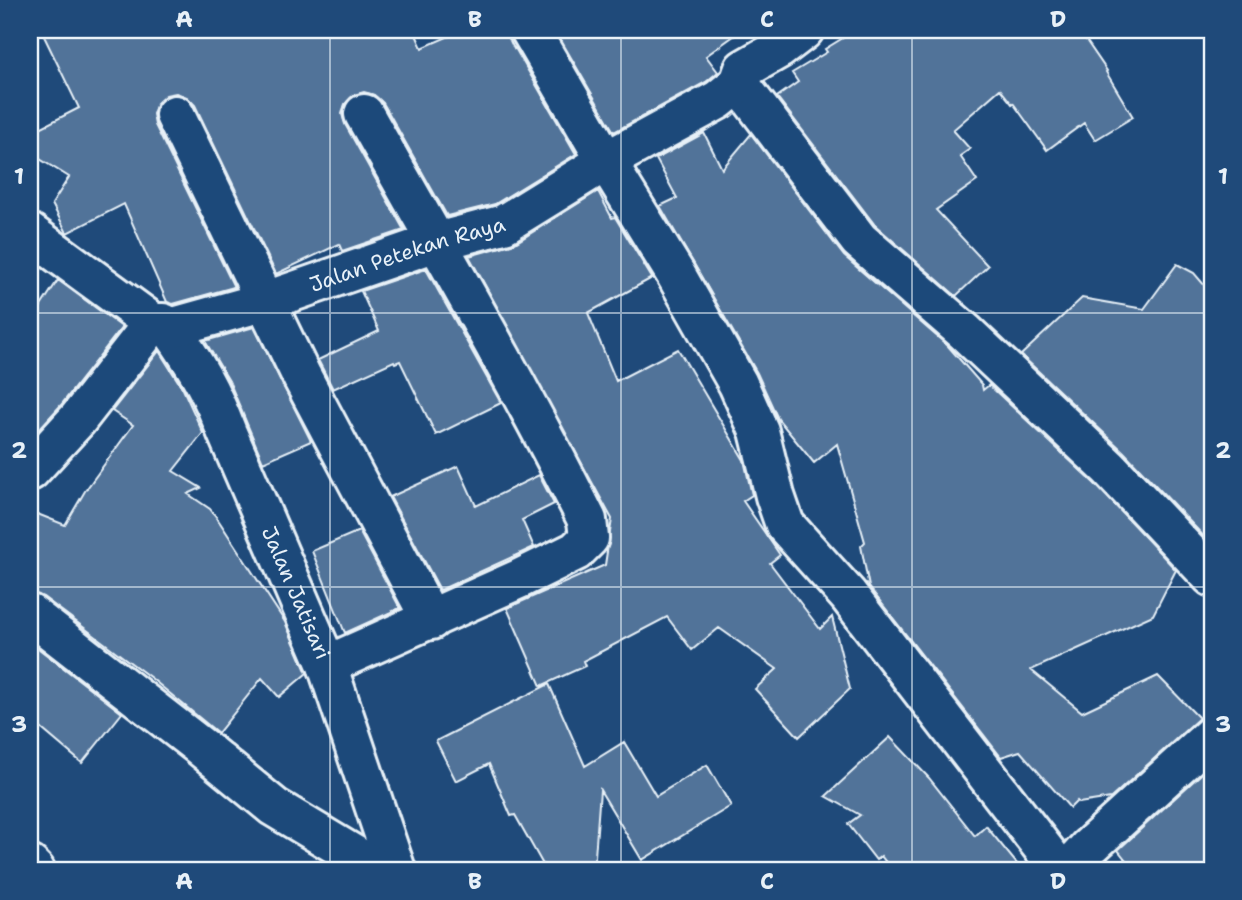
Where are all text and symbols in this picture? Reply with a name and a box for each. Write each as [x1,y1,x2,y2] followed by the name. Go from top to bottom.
[175,4,193,34] text: A
[468,4,482,34] text: B
[760,4,774,34] text: C
[1050,4,1066,34] text: D
[14,161,24,191] text: 1
[1218,161,1228,191] text: 1
[306,210,508,299] street label: Jalan Petekan Raya
[11,435,27,465] text: 2
[1215,435,1231,465] text: 2
[255,522,337,664] street label: Jalan Jatisari
[11,709,27,739] text: 3
[1215,709,1231,739] text: 3
[175,866,193,896] text: A
[468,866,482,896] text: B
[760,866,774,896] text: C
[1050,866,1066,896] text: D

